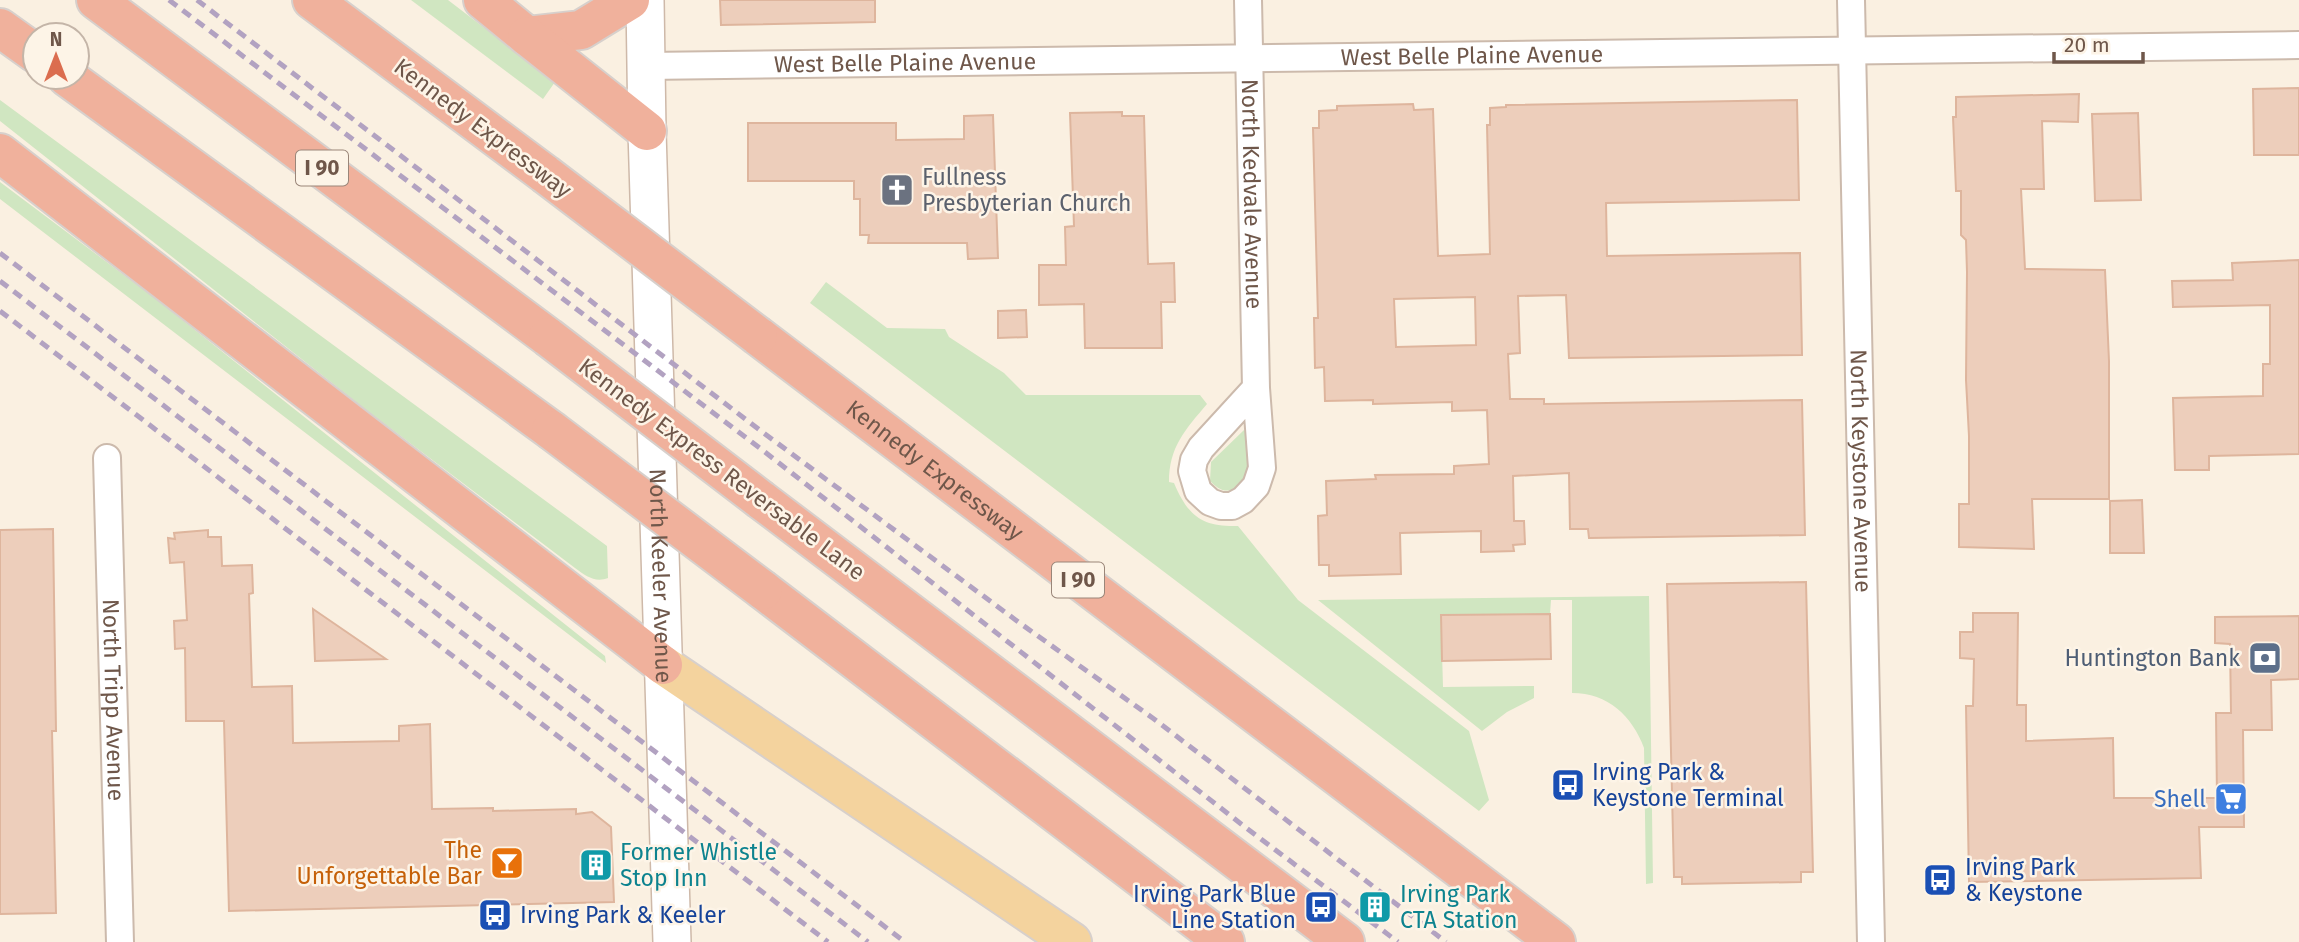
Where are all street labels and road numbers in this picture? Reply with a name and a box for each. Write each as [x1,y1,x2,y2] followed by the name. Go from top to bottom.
[1341,40,1603,71] street label: West Belle Plaine Avenue
[774,47,1036,78] street label: West Belle Plaine Avenue
[389,52,578,204] street label: Kennedy Expressway
[1236,78,1268,309] street label: North Kedvale Avenue
[296,150,348,186] road number: I 90
[1844,349,1878,593] street label: North Keystone Avenue
[573,352,871,586] street label: Kennedy Express Reversable Lane
[841,394,1030,547] street label: Kennedy Expressway
[643,468,678,684] street label: North Keeler Avenue
[1052,562,1104,598] road number: I 90
[97,598,130,801] street label: North Tripp Avenue

